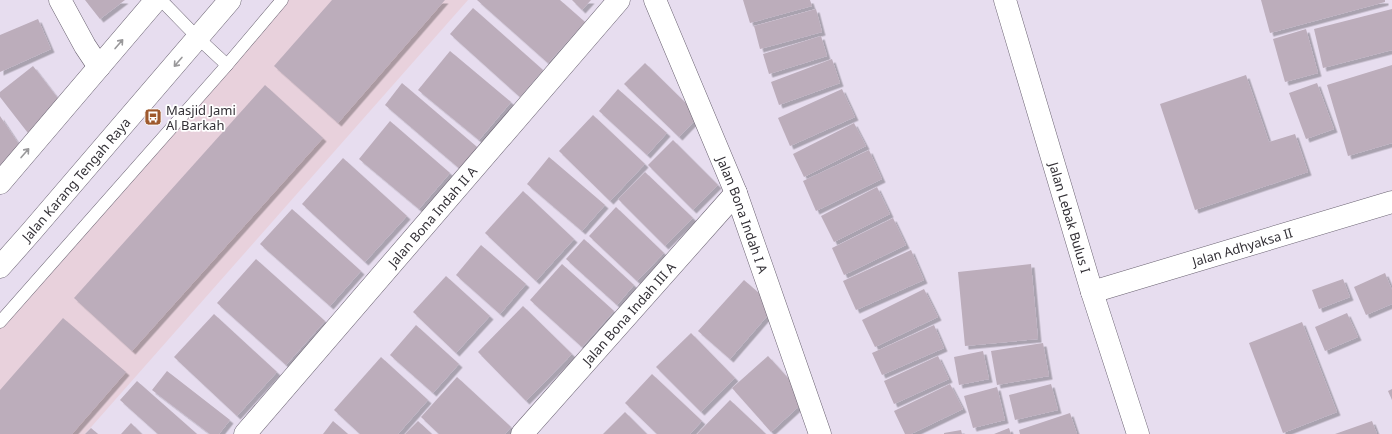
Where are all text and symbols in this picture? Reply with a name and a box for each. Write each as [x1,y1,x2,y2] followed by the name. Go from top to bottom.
[115,38,124,49] one-way arrow
[173,57,182,67] one-way arrow
[166,101,236,134] place label: Masjid Jami Al Barkah
[143,107,163,127] bus stop icon: Masjid Jami Al Barkah
[16,114,134,247] street label: Jalan Karang Tengah Raya
[21,148,30,158] one-way arrow
[712,152,772,276] street label: Jalan Bona Indah I A
[1044,158,1095,275] street label: Jalan Lebak Bulus I
[383,162,481,272] street label: Jalan Bona Indah II A
[1188,223,1295,271] street label: Jalan Adhyaksa II
[577,258,680,371] street label: Jalan Bona Indah III A

